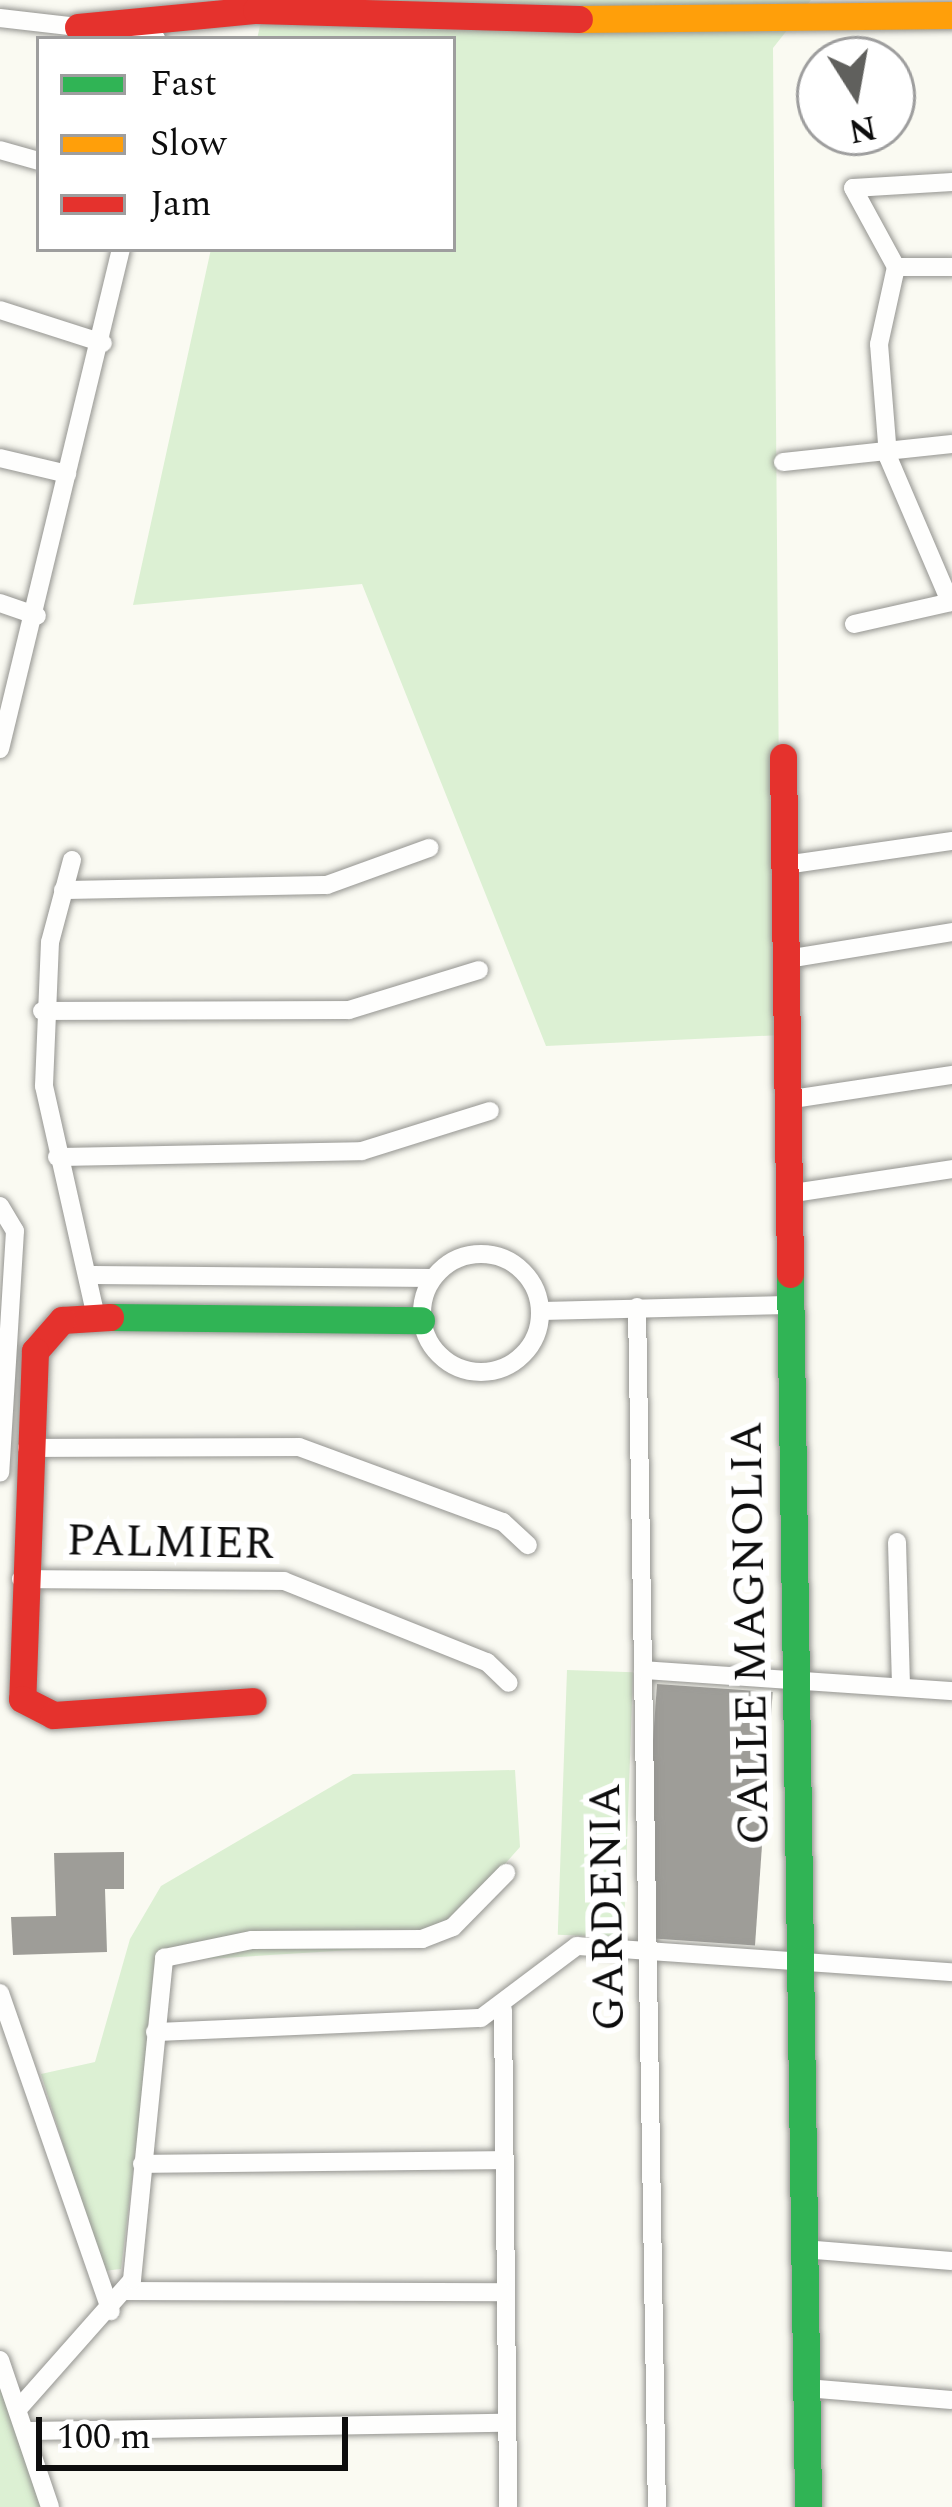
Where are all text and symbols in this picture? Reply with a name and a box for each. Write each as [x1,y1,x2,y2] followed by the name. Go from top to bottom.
[36,36,456,252] legend
[796,36,916,156] north arrow
[150,57,217,112] text: Fast
[844,101,880,156] text: N
[150,117,226,172] text: Slow
[150,177,212,232] text: Jam
[720,1421,782,1845] street label: CALLE MAGNOLIA
[66,1514,274,1572] street label: PALMIER
[579,1782,637,2032] street label: GARDENIA
[42,2393,354,2467] scale bar
[57,2410,151,2465] text: 100 m

